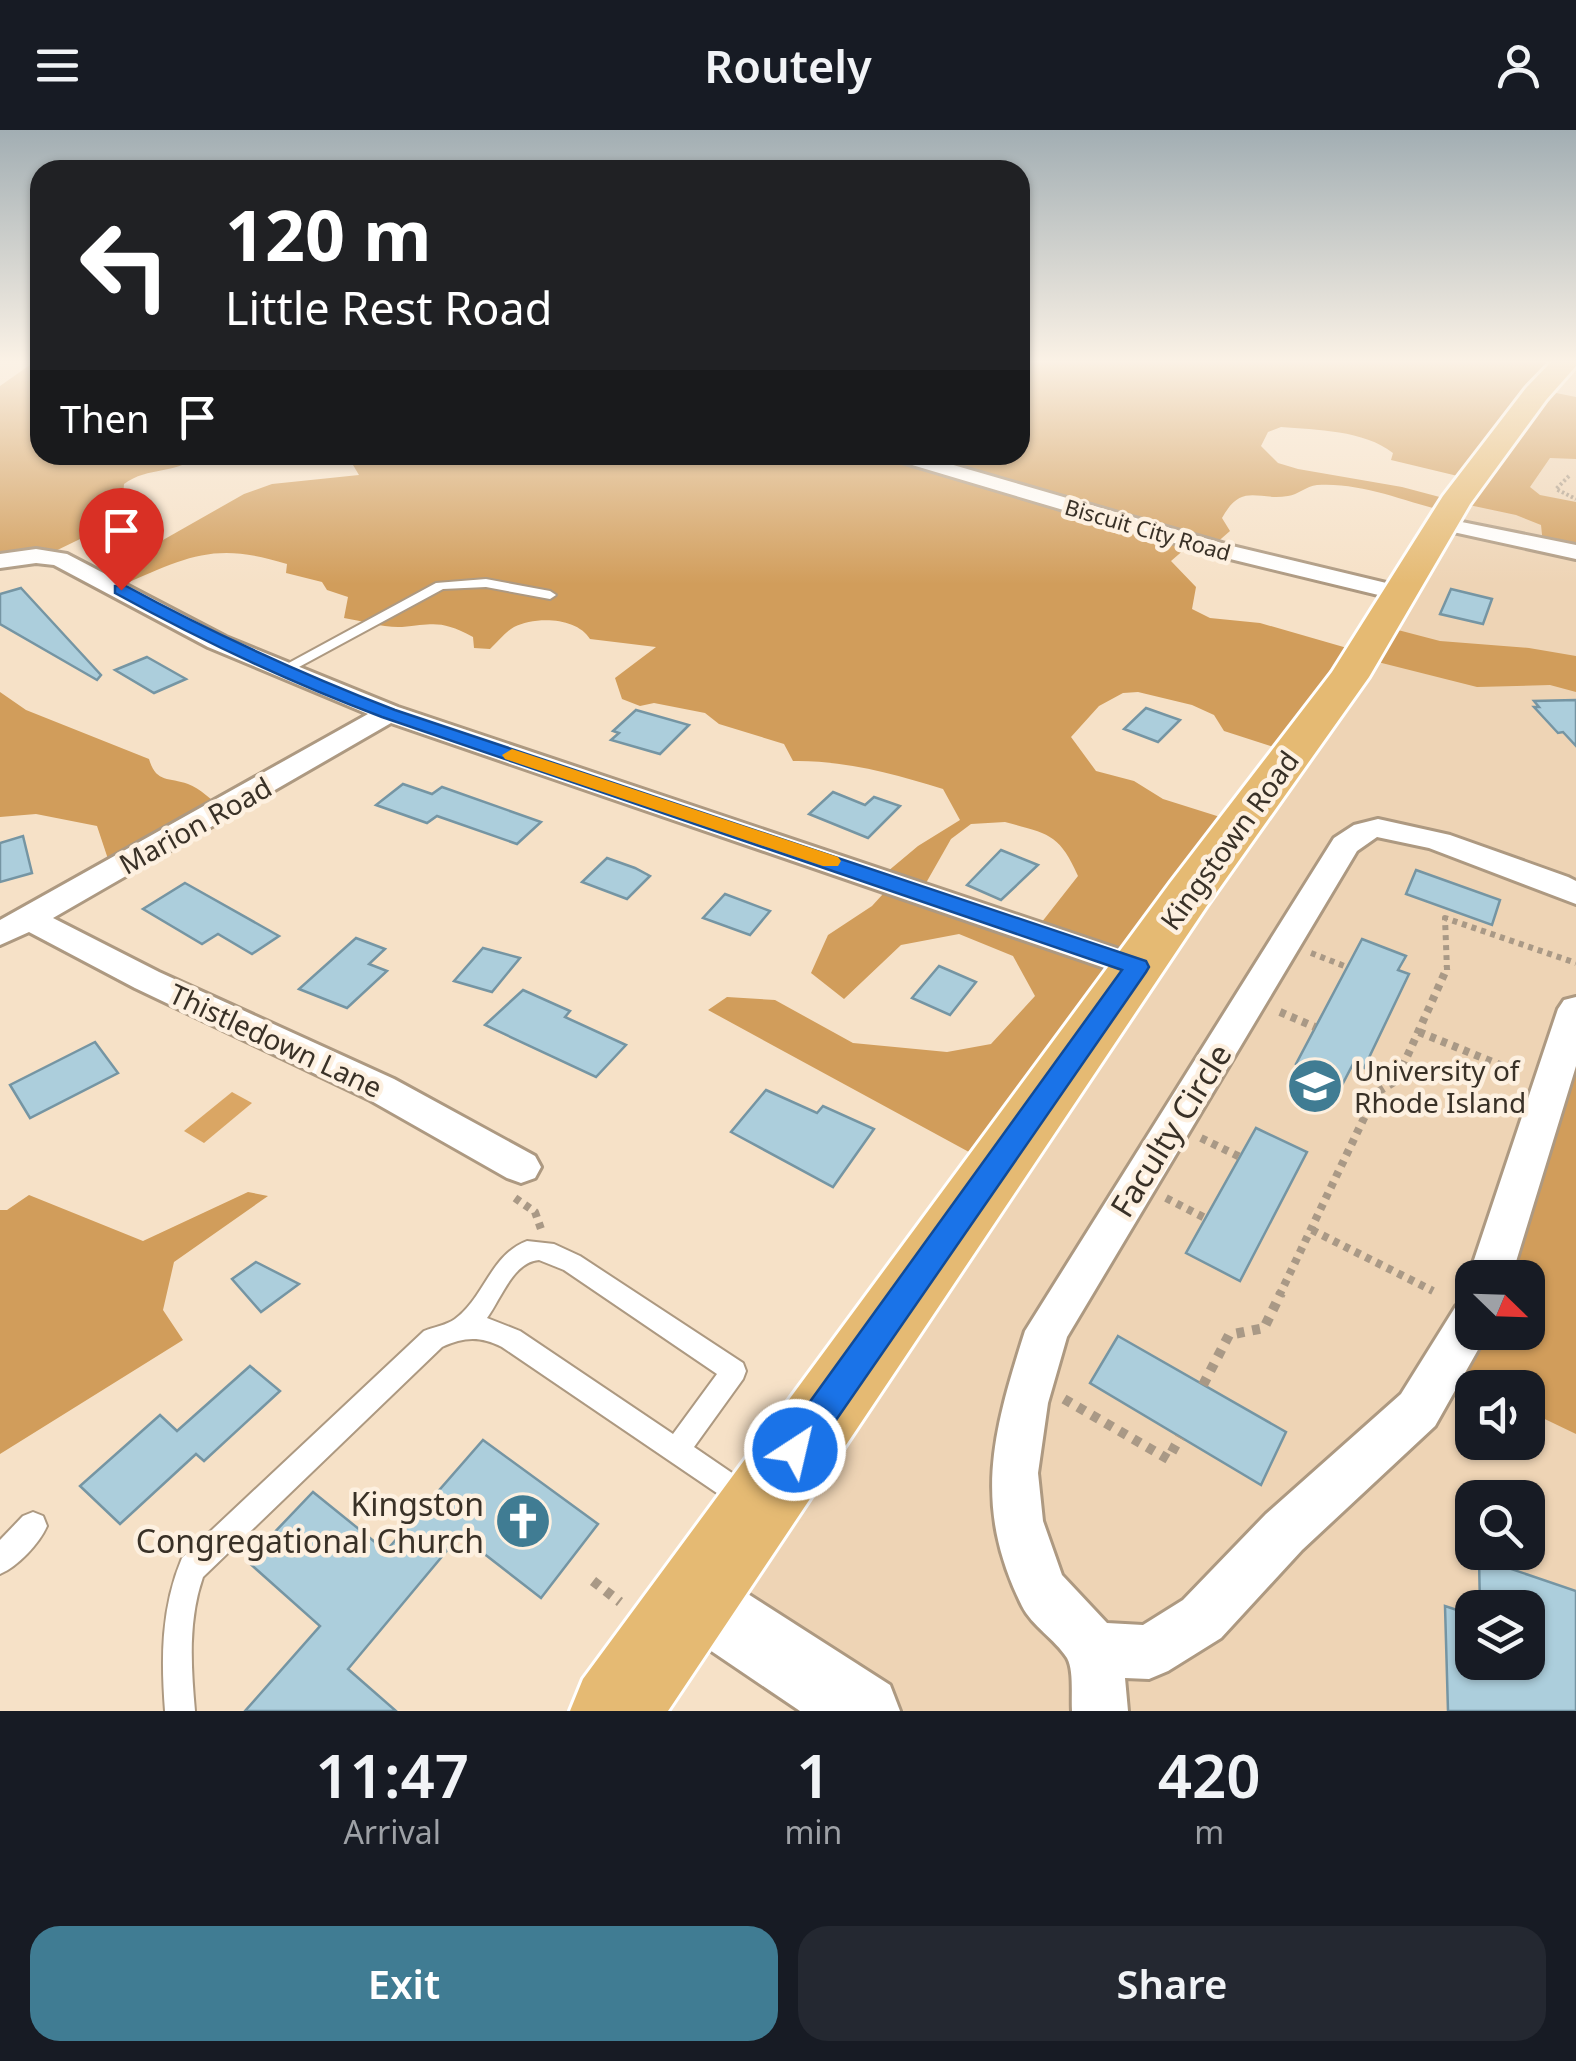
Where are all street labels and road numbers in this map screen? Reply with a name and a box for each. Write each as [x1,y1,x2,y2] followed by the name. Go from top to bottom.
[1062,491,1234,567] street label: Biscuit City Road
[1151,743,1307,937] street label: Kingstown Road
[112,767,278,883] street label: Marion Road
[164,974,388,1106] street label: Thistledown Lane
[1100,1035,1240,1225] street label: Faculty Circle

